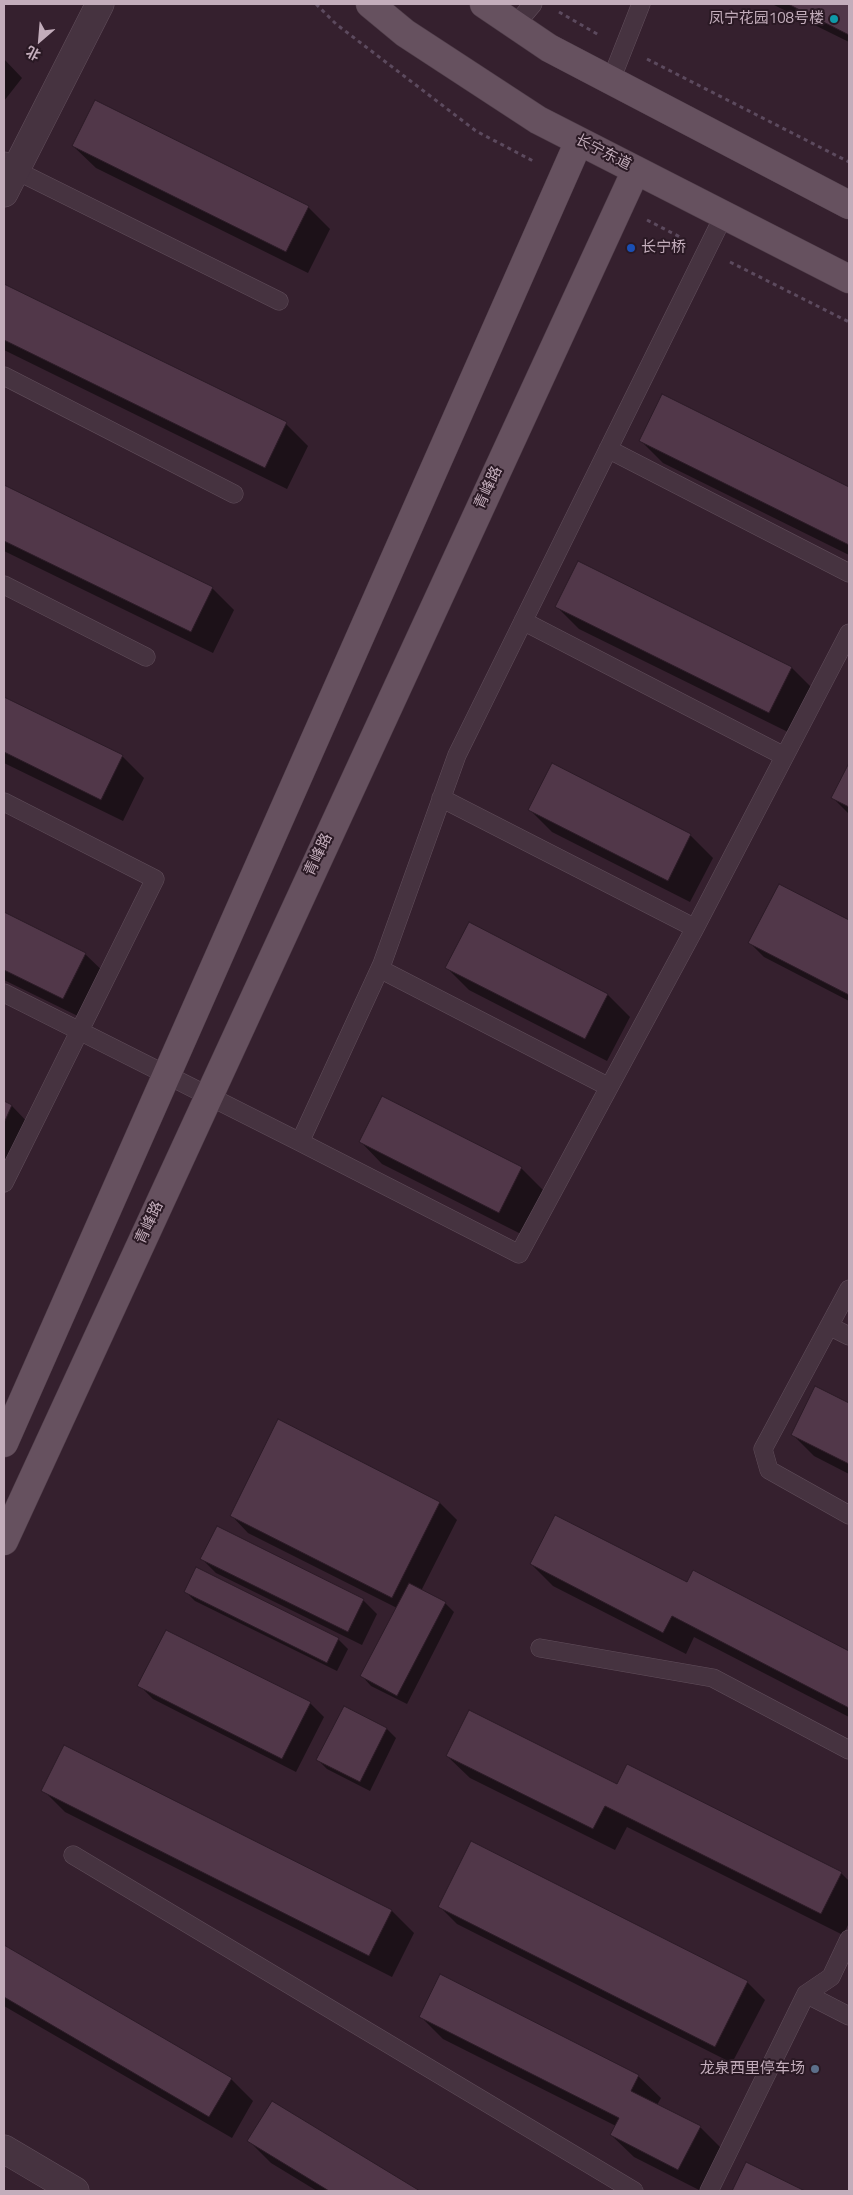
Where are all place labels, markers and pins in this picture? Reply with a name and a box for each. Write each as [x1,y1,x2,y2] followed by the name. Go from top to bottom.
[709,10,824,28] place label: 凤宁花园108号楼
[828,13,840,25] marker: 凤宁花园108号楼
[641,239,686,257] place label: 长宁桥
[625,242,637,254] marker: 长宁桥
[700,2060,805,2078] place label: 龙泉西里停车场
[809,2063,821,2075] marker: 龙泉西里停车场

